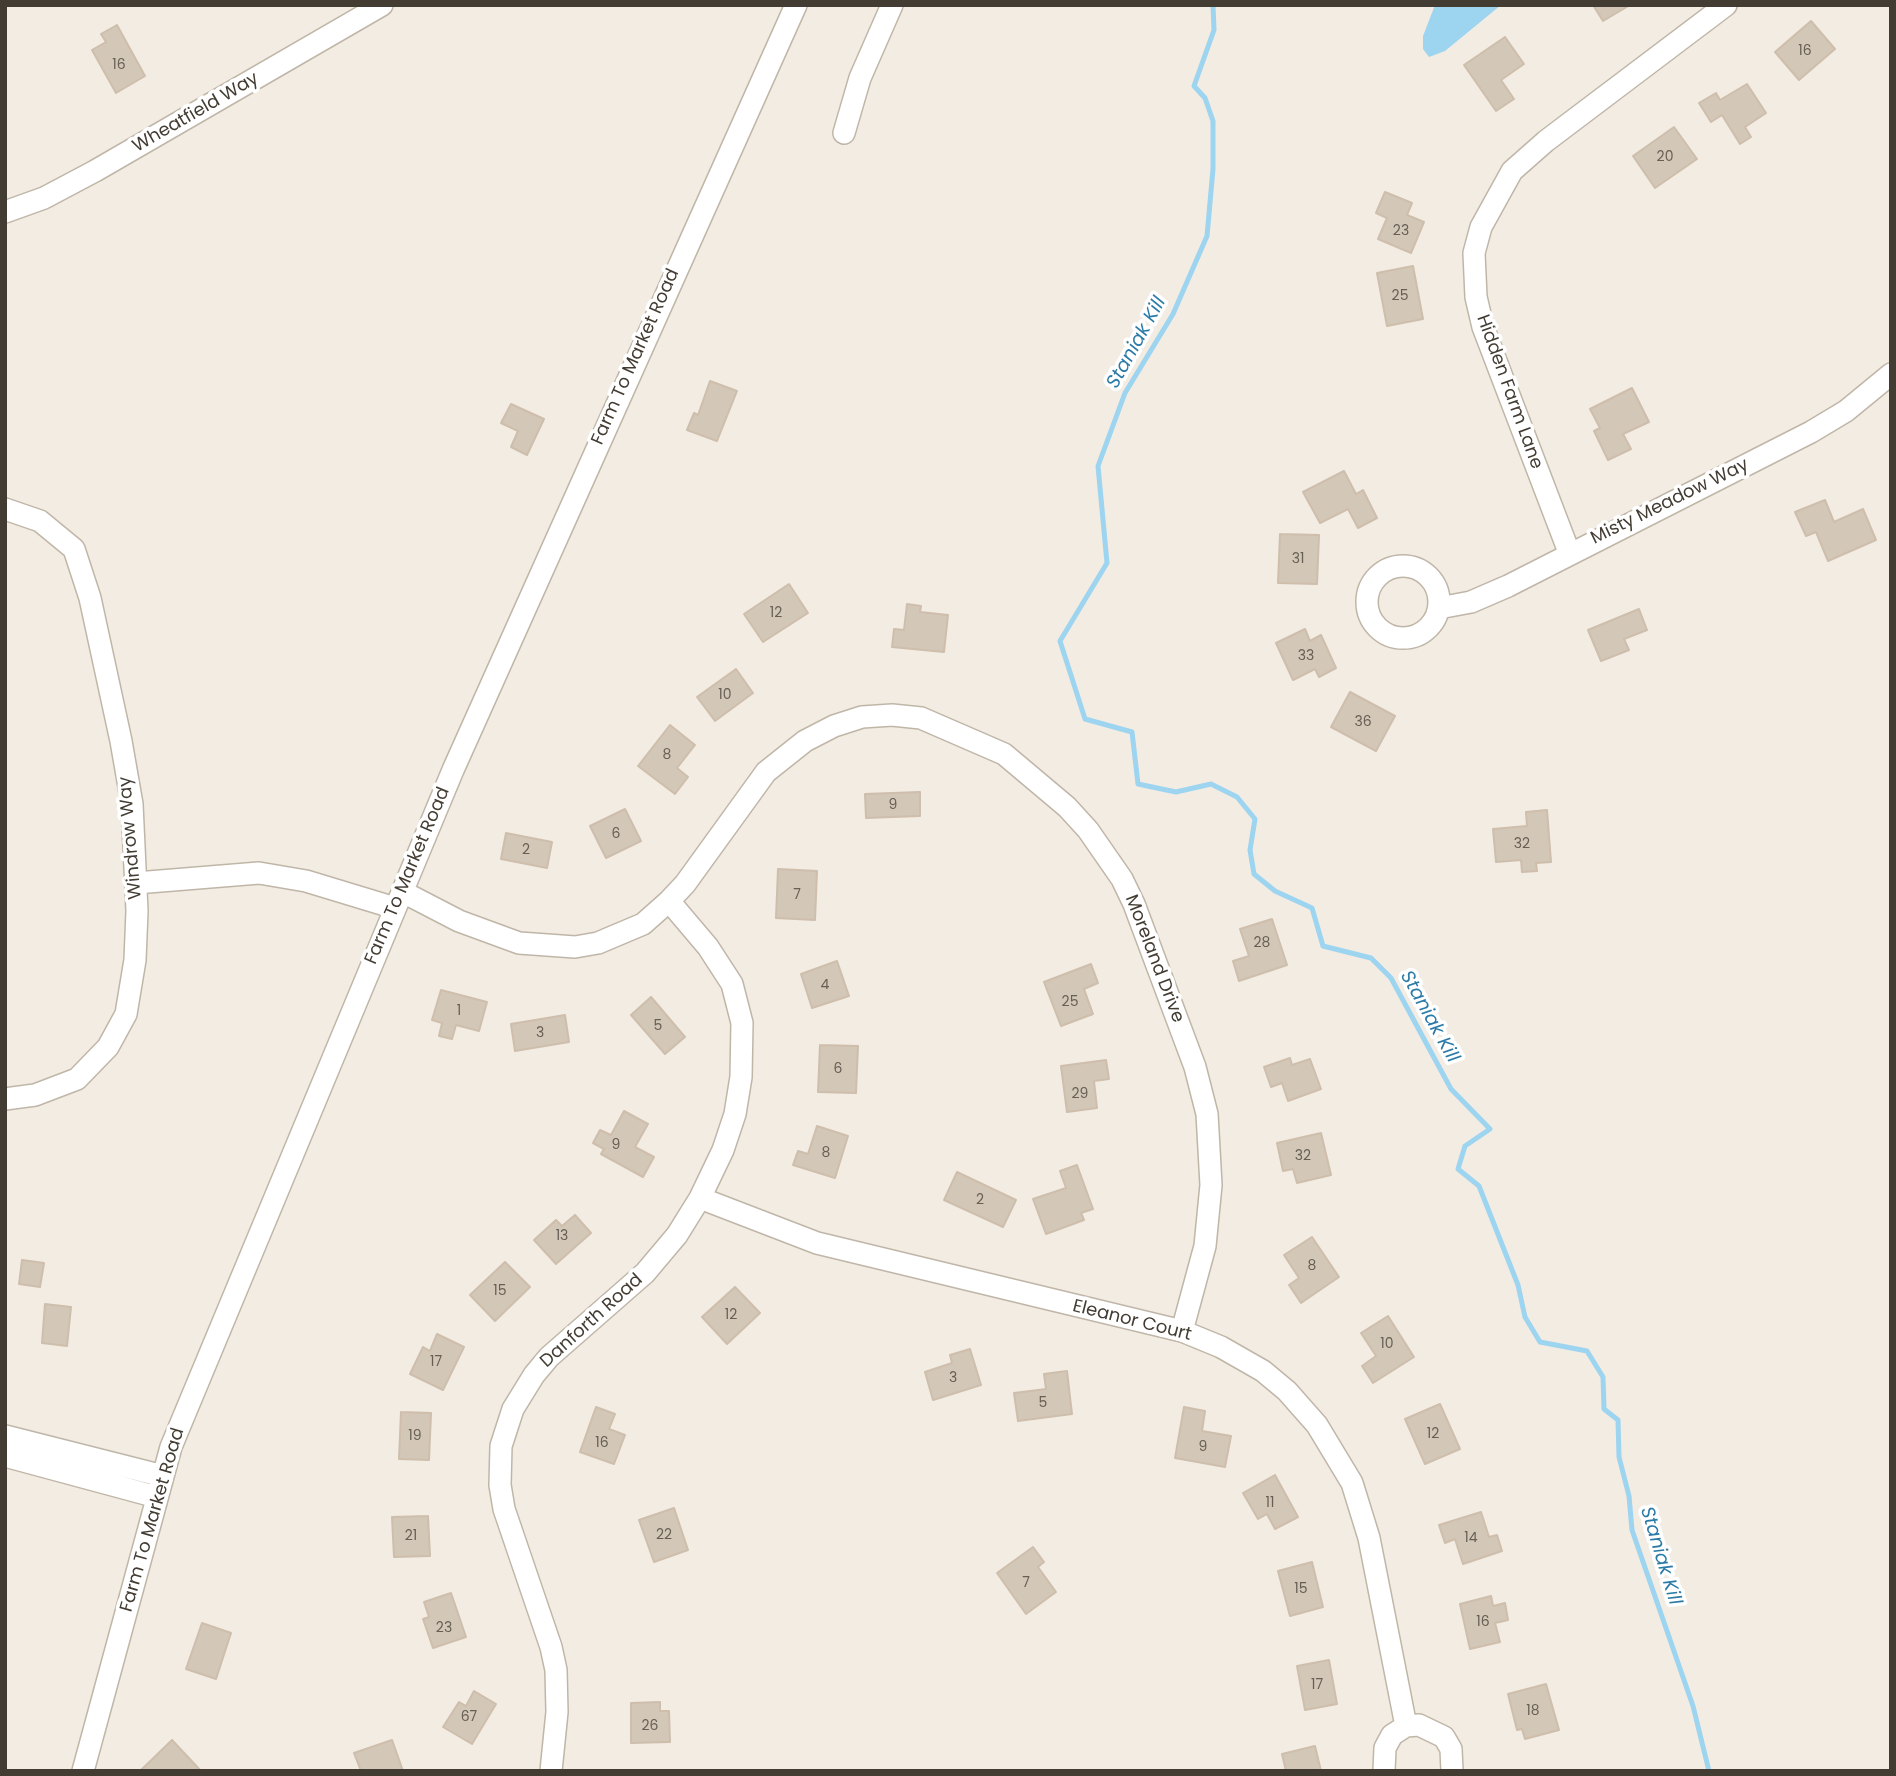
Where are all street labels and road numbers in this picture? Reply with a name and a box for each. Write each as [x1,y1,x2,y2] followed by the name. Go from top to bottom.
[129,68,263,158] street label: Wheatfield Way
[587,266,685,448] street label: Farm To Market Road
[1471,312,1547,472] street label: Hidden Farm Lane
[1588,454,1752,550] street label: Misty Meadow Way
[115,776,147,900] street label: Windrow Way
[361,784,455,968] street label: Farm To Market Road
[1120,892,1188,1026] street label: Moreland Drive
[536,1269,648,1373] street label: Danforth Road
[1070,1296,1194,1346] street label: Eleanor Court
[116,1426,190,1614] street label: Farm To Market Road

